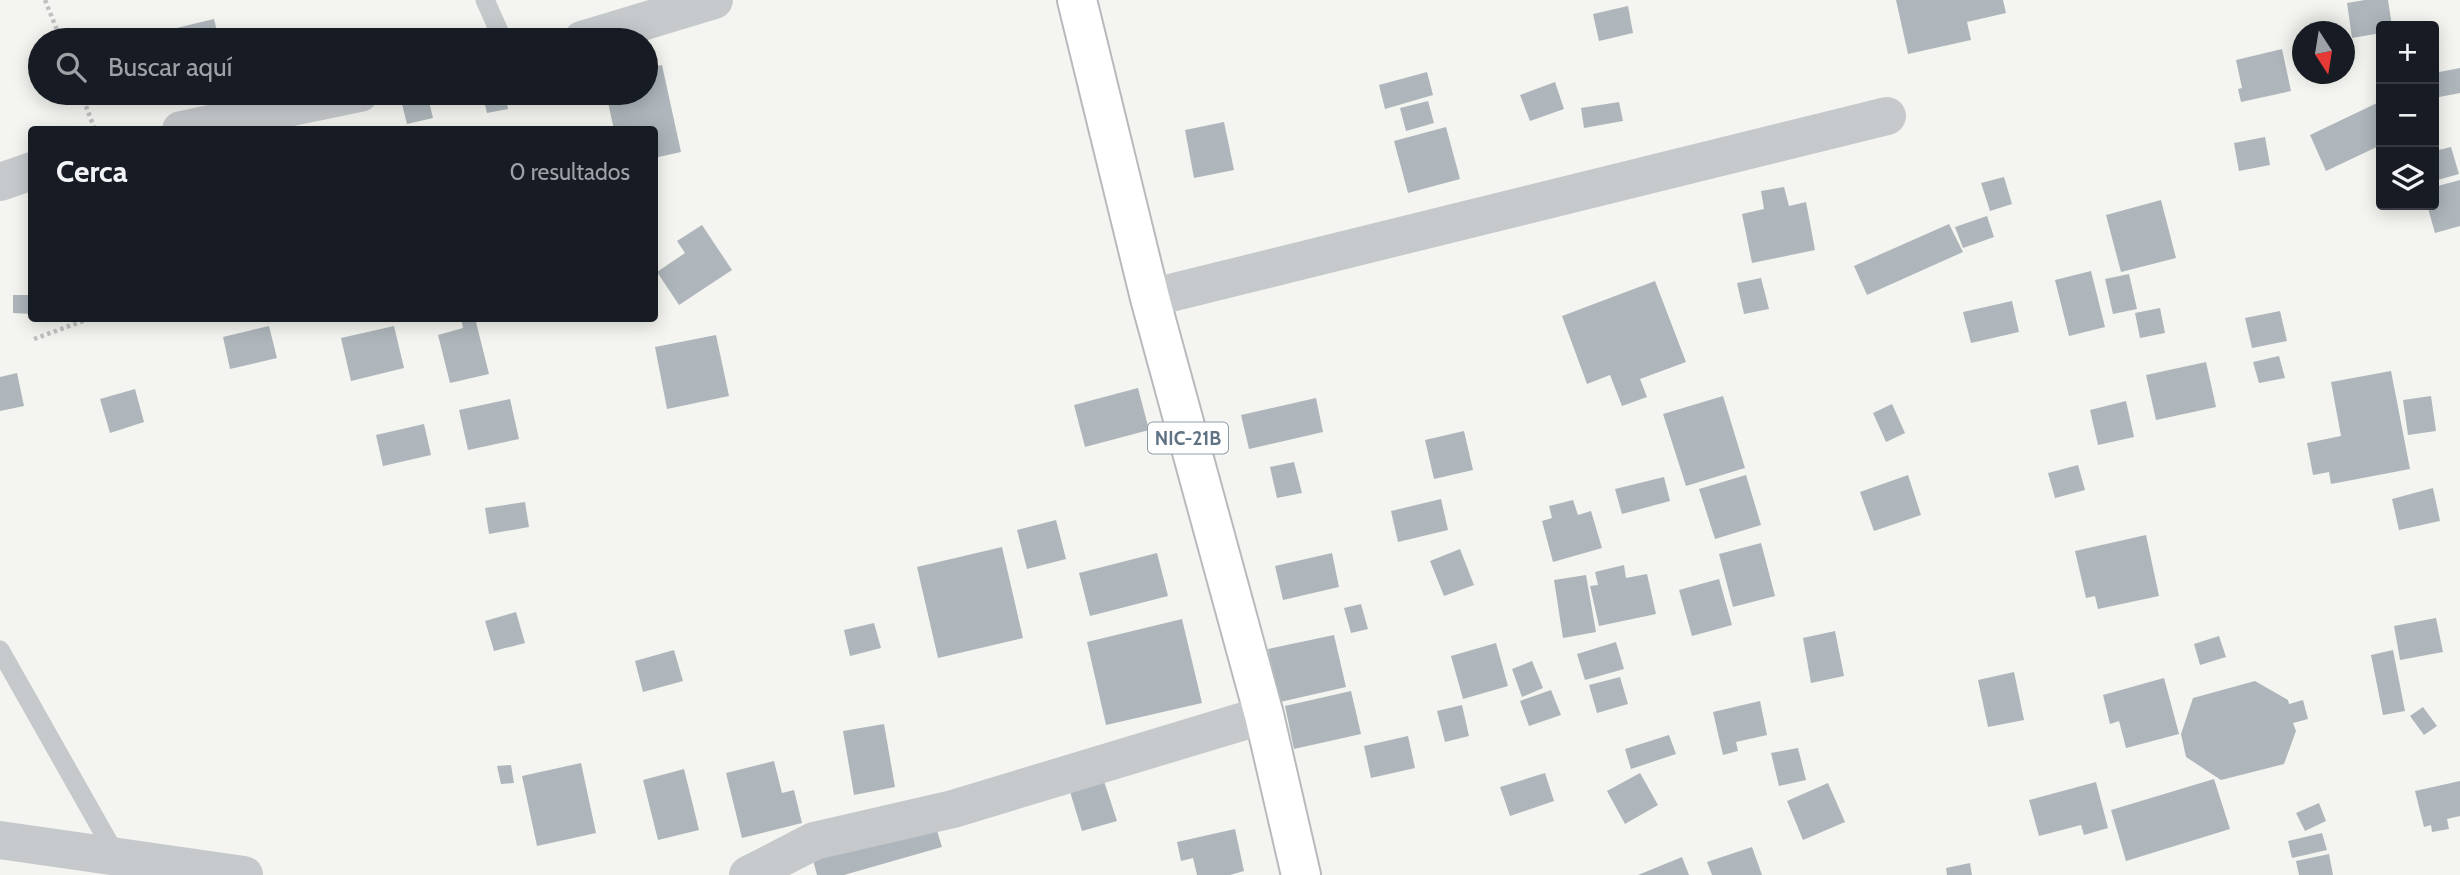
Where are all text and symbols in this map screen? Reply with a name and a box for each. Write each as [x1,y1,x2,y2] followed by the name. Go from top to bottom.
[2292,21,2355,84] north arrow
[2376,21,2439,210] map controls
[2376,21,2439,84] button: +
[28,28,658,105] search box
[52,48,90,86] icon: search
[108,51,232,83] text: Buscar aquí
[2376,84,2439,147] button: −
[2376,147,2439,210] button: layers
[56,153,128,190] text: Cerca
[509,158,630,186] text: 0 resultados
[1148,422,1228,453] road number: NIC-21B

